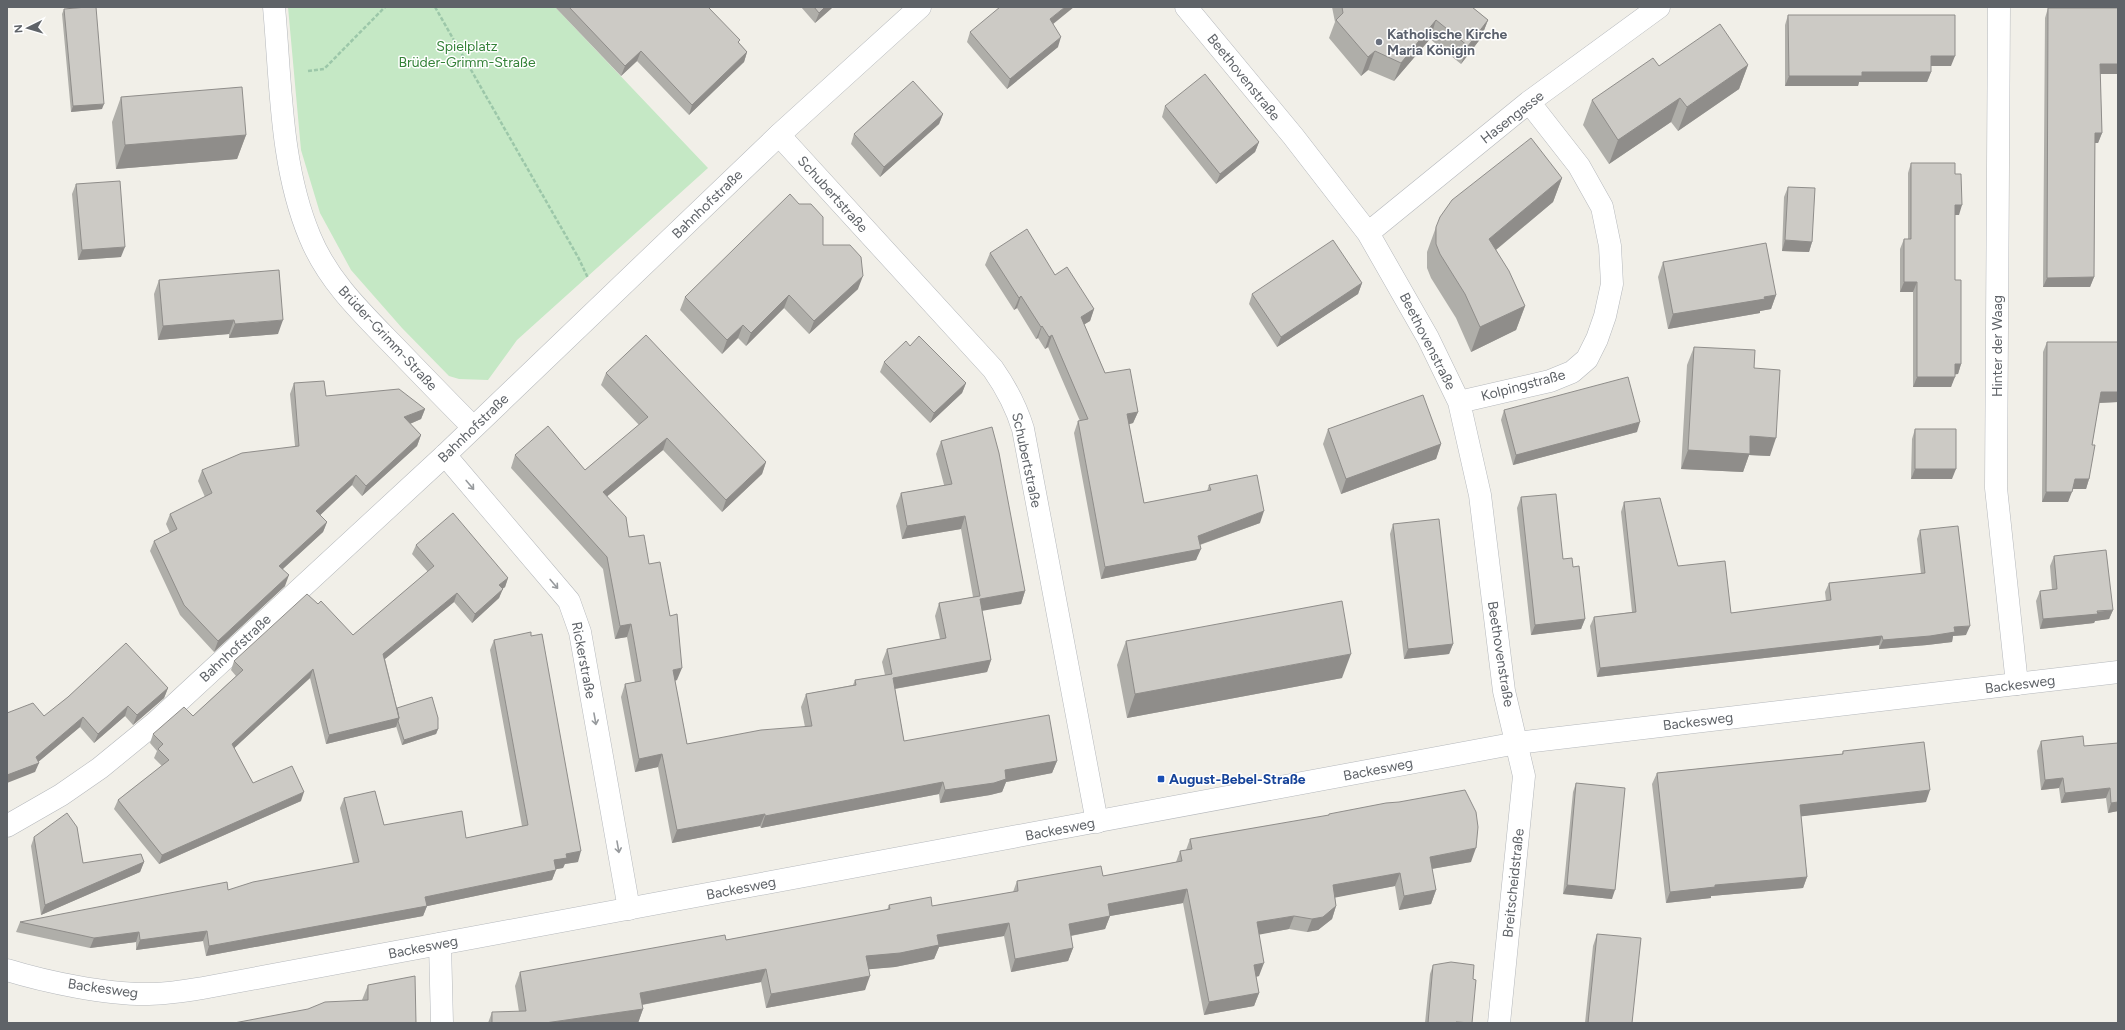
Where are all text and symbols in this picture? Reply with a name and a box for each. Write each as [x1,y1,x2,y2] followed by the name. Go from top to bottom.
[8,8,48,48] north arrow
[12,24,25,34] text: N
[1387,26,1507,59] place label: Katholische Kirche Maria Königin
[1203,31,1284,124] street label: Beethovenstraße
[1374,37,1384,47] marker: Katholische Kirche Maria Königin
[398,38,536,71] park label: Spielplatz Brüder-Grimm-Straße
[1477,87,1548,147] street label: Hasengasse
[794,153,872,236] street label: Schubertstraße
[668,166,746,242] street label: Bahnhofstraße
[335,282,441,395] street label: Brüder-Grimm-Straße
[1396,290,1460,393] street label: Beethovenstraße
[1989,295,2006,397] street label: Hinter der Waag
[1479,366,1567,405] street label: Kolpingstraße
[434,390,512,466] street label: Bahnhofstraße
[1008,411,1045,510] street label: Schubertstraße
[465,479,474,489] one-way arrow
[550,578,559,589] one-way arrow
[1484,600,1517,708] street label: Beethovenstraße
[196,611,275,686] street label: Bahnhofstraße
[568,620,599,700] street label: Rickerstraße
[1984,672,2056,697] street label: Backesweg
[1662,709,1734,734] street label: Backesweg
[592,712,600,725] one-way arrow
[1342,754,1414,785] street label: Backesweg
[1169,771,1306,788] place label: August-Bebel-Straße
[1156,774,1166,784] marker: August-Bebel-Straße
[1024,814,1096,845] street label: Backesweg
[1499,827,1528,938] street label: Breitscheidstraße
[614,840,622,853] one-way arrow
[705,873,777,904] street label: Backesweg
[387,932,459,963] street label: Backesweg
[67,975,139,1002] street label: Backesweg

